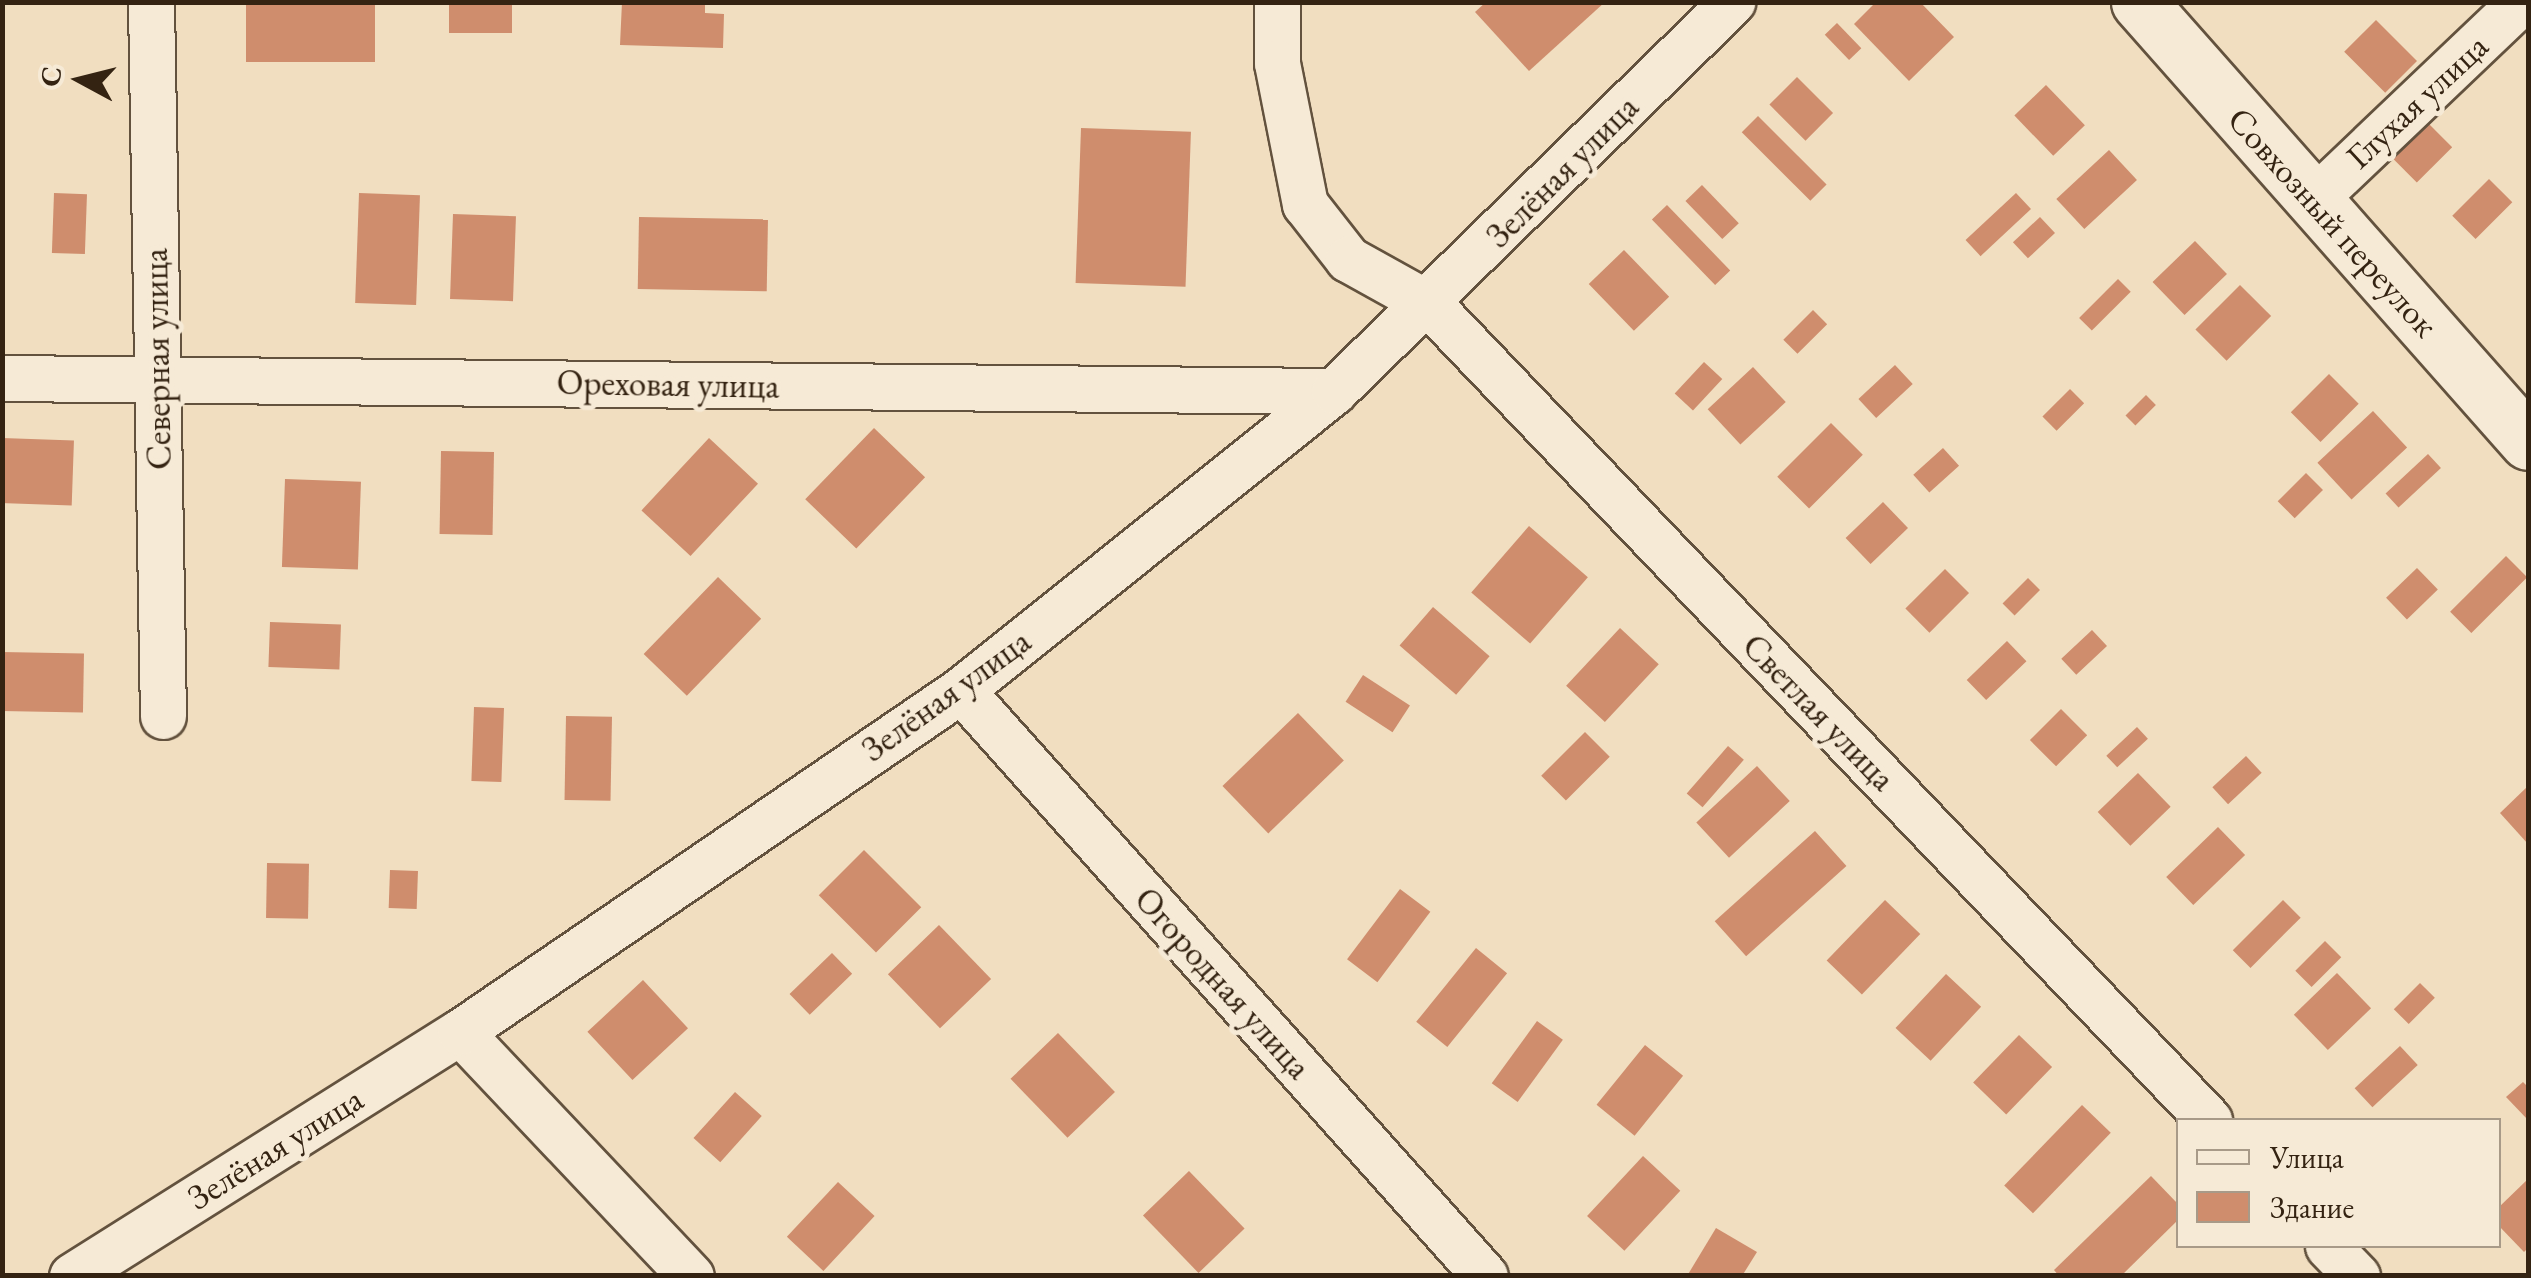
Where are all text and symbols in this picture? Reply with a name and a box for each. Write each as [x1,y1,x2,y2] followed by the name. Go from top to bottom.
[2338,25,2496,177] street label: Глухая улица
[30,30,130,130] north arrow
[31,64,69,88] text: С
[1477,86,1647,256] street label: Зелёная улица
[2219,99,2447,345] street label: Совхозный переулок
[134,248,180,470] street label: Северная улица
[556,361,780,407] street label: Ореховая улица
[853,620,1039,770] street label: Зелёная улица
[1734,625,1904,799] street label: Светлая улица
[1126,878,1320,1088] street label: Огородная улица
[180,1078,370,1218] street label: Зелёная улица
[2176,1118,2501,1248] legend
[2270,1138,2344,1177] text: Улица
[2270,1188,2354,1227] text: Здание

